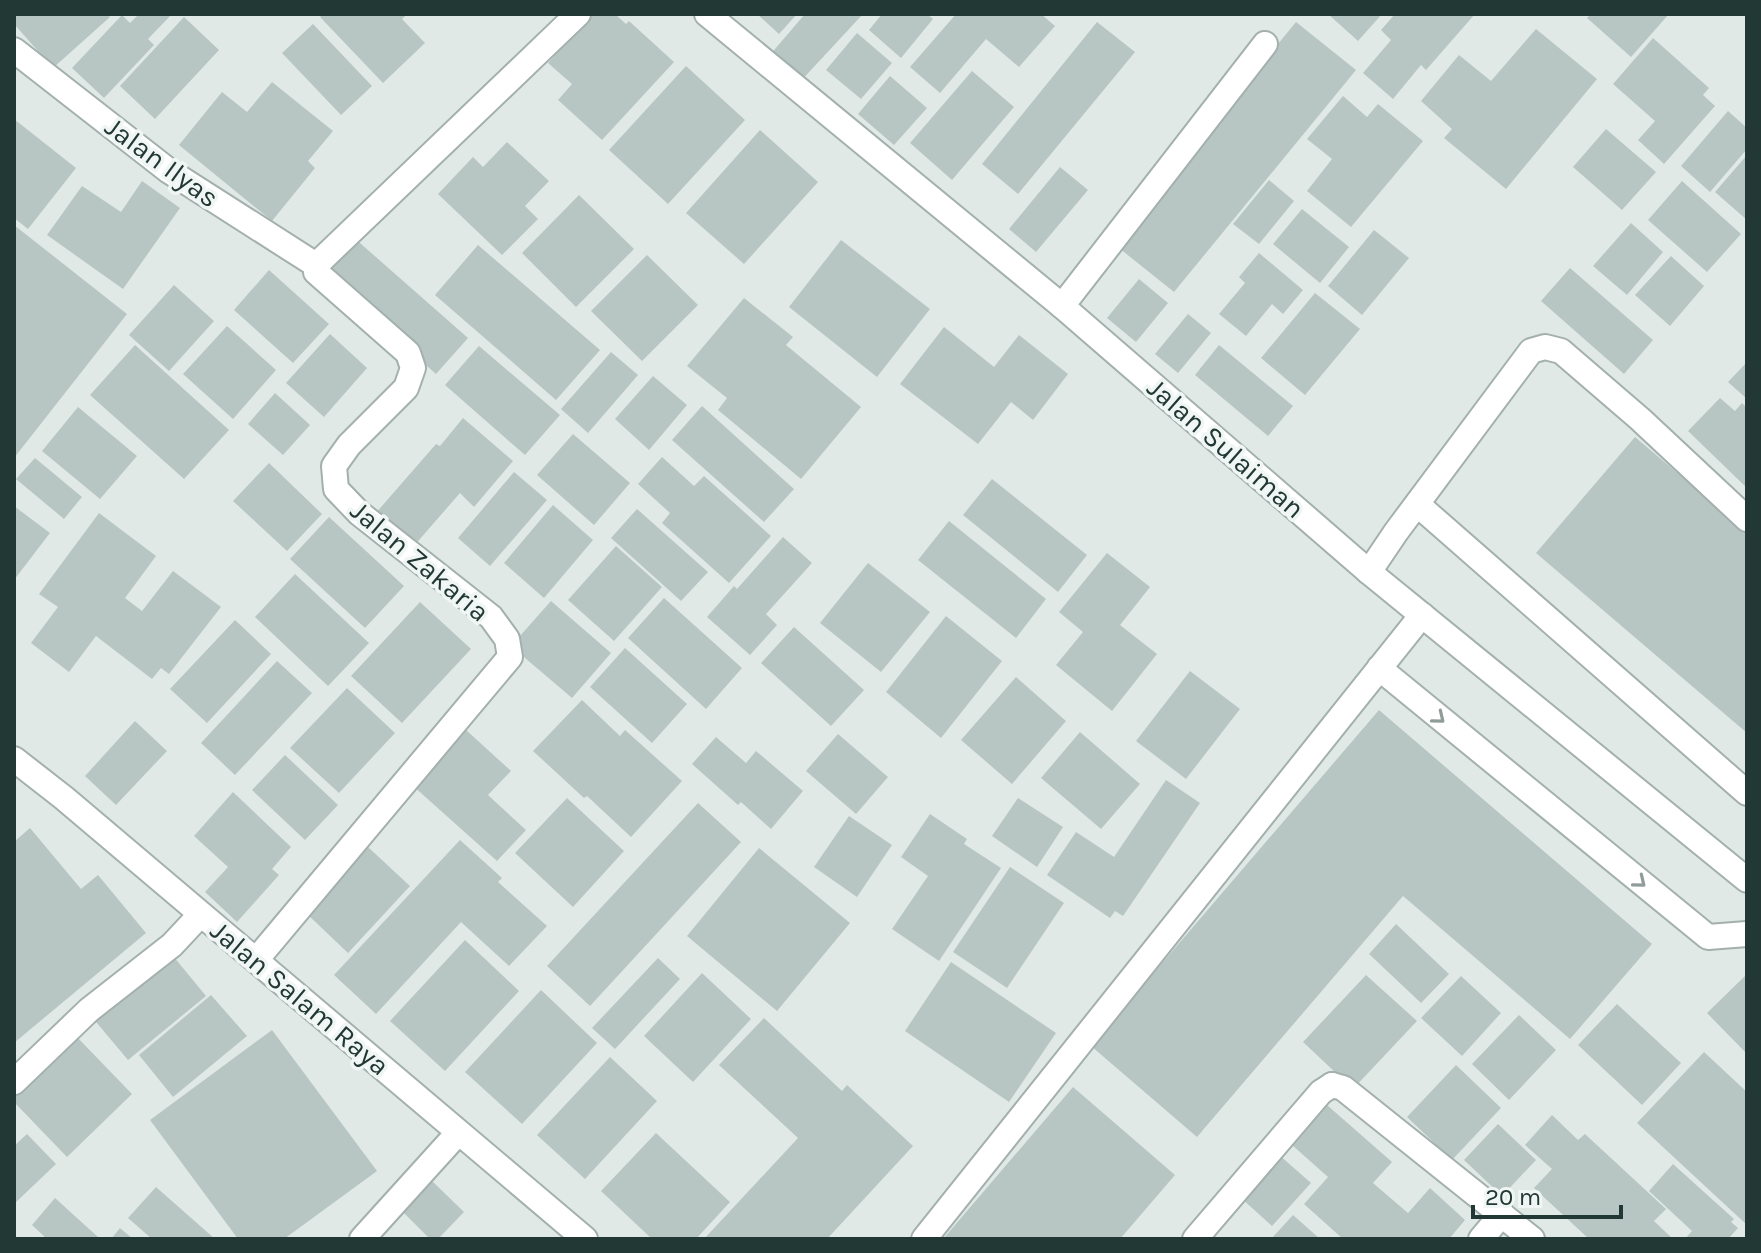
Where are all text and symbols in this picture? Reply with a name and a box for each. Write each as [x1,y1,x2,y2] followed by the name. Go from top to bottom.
[99,110,225,214] street label: Jalan Ilyas
[1141,371,1311,525] street label: Jalan Sulaiman
[344,494,496,628] street label: Jalan Zakaria
[1430,708,1444,723] one-way arrow
[1631,872,1646,887] one-way arrow
[204,914,396,1082] street label: Jalan Salam Raya
[1473,1169,1621,1219] scale bar
[1485,1183,1541,1211] text: 20 m

